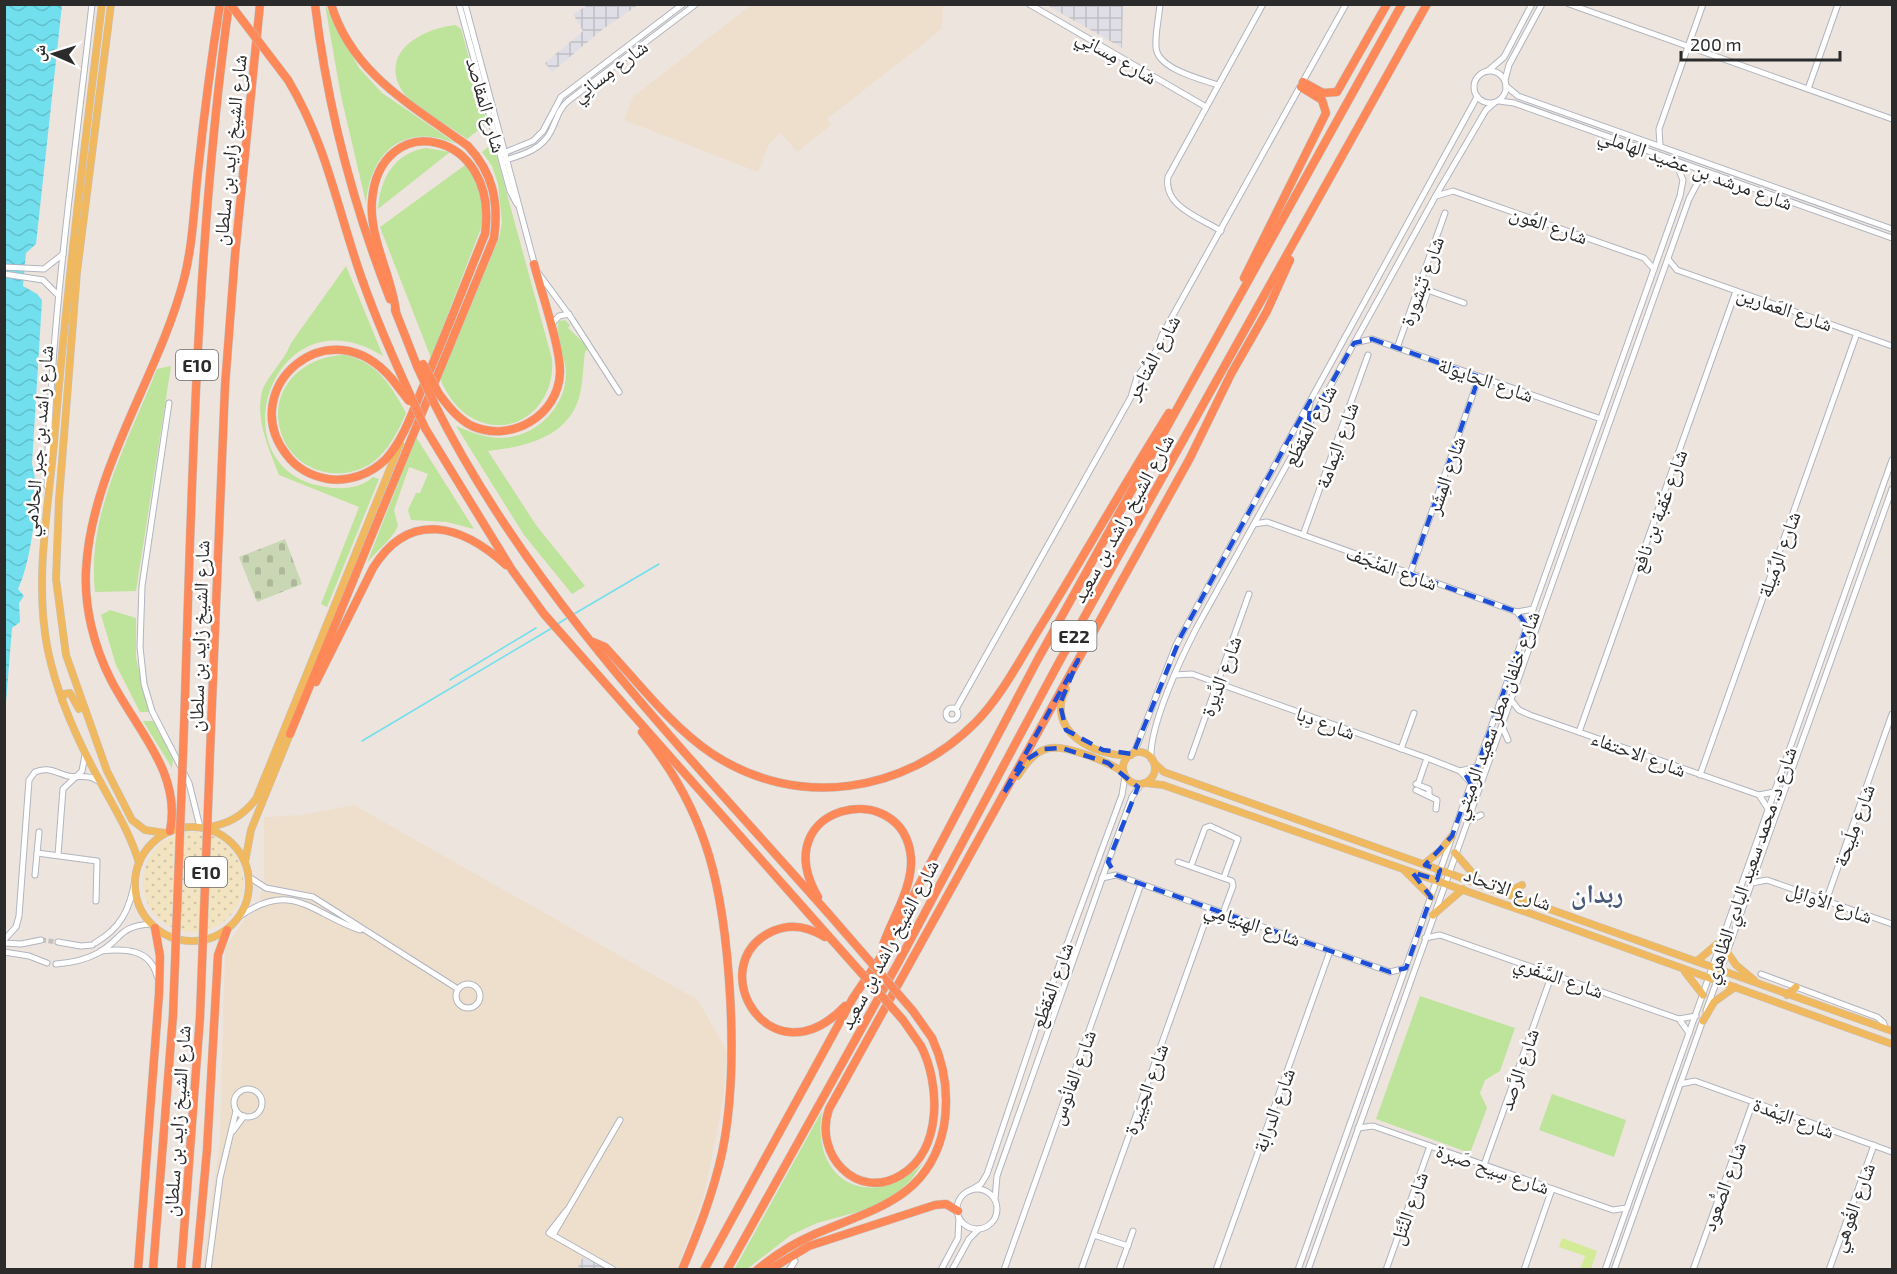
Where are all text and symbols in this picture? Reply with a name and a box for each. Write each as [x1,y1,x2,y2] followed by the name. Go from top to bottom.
[1070,23,1162,93] street label: شارع مِسانِي
[24,24,84,84] north arrow
[1681,24,1840,62] scale bar
[1690,33,1742,55] text: 200 m
[566,34,655,110] street label: شارع مِسانِي
[29,44,49,62] text: ش
[207,53,253,247] street label: شارع الشيخ زايد بن سلطان
[460,55,512,156] street label: شارع المقاصد
[1594,122,1796,219] street label: شارع مرشد بن عضيد الهاملي
[1506,199,1591,250] street label: شارع العُون
[1394,233,1450,330] street label: شارع تَبْشورة
[1733,280,1836,337] street label: شارع العَمارين
[1119,310,1186,405] street label: شارع المُتاجر
[17,344,62,538] street label: شارع راشد بن جبر الحلامي
[176,350,218,380] road number: E10
[1434,351,1537,408] street label: شارع الحايولة
[1277,380,1343,471] street label: شارع المَقطَع
[1309,399,1365,492] street label: شارع اليَمامة
[1066,429,1180,607] street label: شارع الشيخ راشد بن سعيد
[1420,433,1471,519] street label: شارع المِشَر
[1625,446,1693,577] street label: شارع عُقبة بن نافع
[1751,508,1807,601] street label: شارع الرِّمَيلة
[1342,539,1441,596] street label: شارع المَنْجَف
[183,540,215,732] street label: شارع الشيخ زايد بن سلطان
[1446,607,1549,824] street label: شارع خلفان مطر سعيد الرميثي
[1052,621,1096,651] road number: E22
[1194,632,1248,720] street label: شارع الدِّيرة
[1292,700,1359,746] street label: شارع دِبا
[1588,725,1690,783] street label: شارع الاحتفاء
[1697,743,1806,988] street label: شارع د. محمد سعيد البادي الظاهري
[1827,780,1881,870] street label: شارع مِلَيحة
[833,855,945,1034] street label: شارع الشيخ راشد بن سعيد
[185,857,227,887] road number: E10
[1460,861,1555,917] street label: شارع الاتحاد
[1783,876,1876,930] street label: شارع الأوائِل
[1571,877,1623,910] district label: ربدان
[1200,895,1304,955] street label: شارع الهِنيامِي
[1024,939,1079,1032] street label: شارع المَقطَع
[1510,950,1607,1007] street label: شارع السَّفَري
[157,1024,197,1218] street label: شارع الشيخ زايد بن سلطان
[1493,1025,1545,1114] street label: شارع الرَّصد
[1044,1026,1102,1128] street label: شارع الفانُوس
[1117,1040,1174,1139] street label: شارع الحِيَيرة
[1247,1065,1301,1156] street label: شارع الدرابة
[1749,1091,1838,1145] street label: شارع اليَمْدة
[1432,1137,1553,1201] street label: شارع سِيح صَبرة
[1696,1138,1752,1234] street label: شارع الصُّعود
[1825,1159,1884,1257] street label: شارع الغُوهي
[1384,1168,1434,1249] street label: شارع النَّتَل

